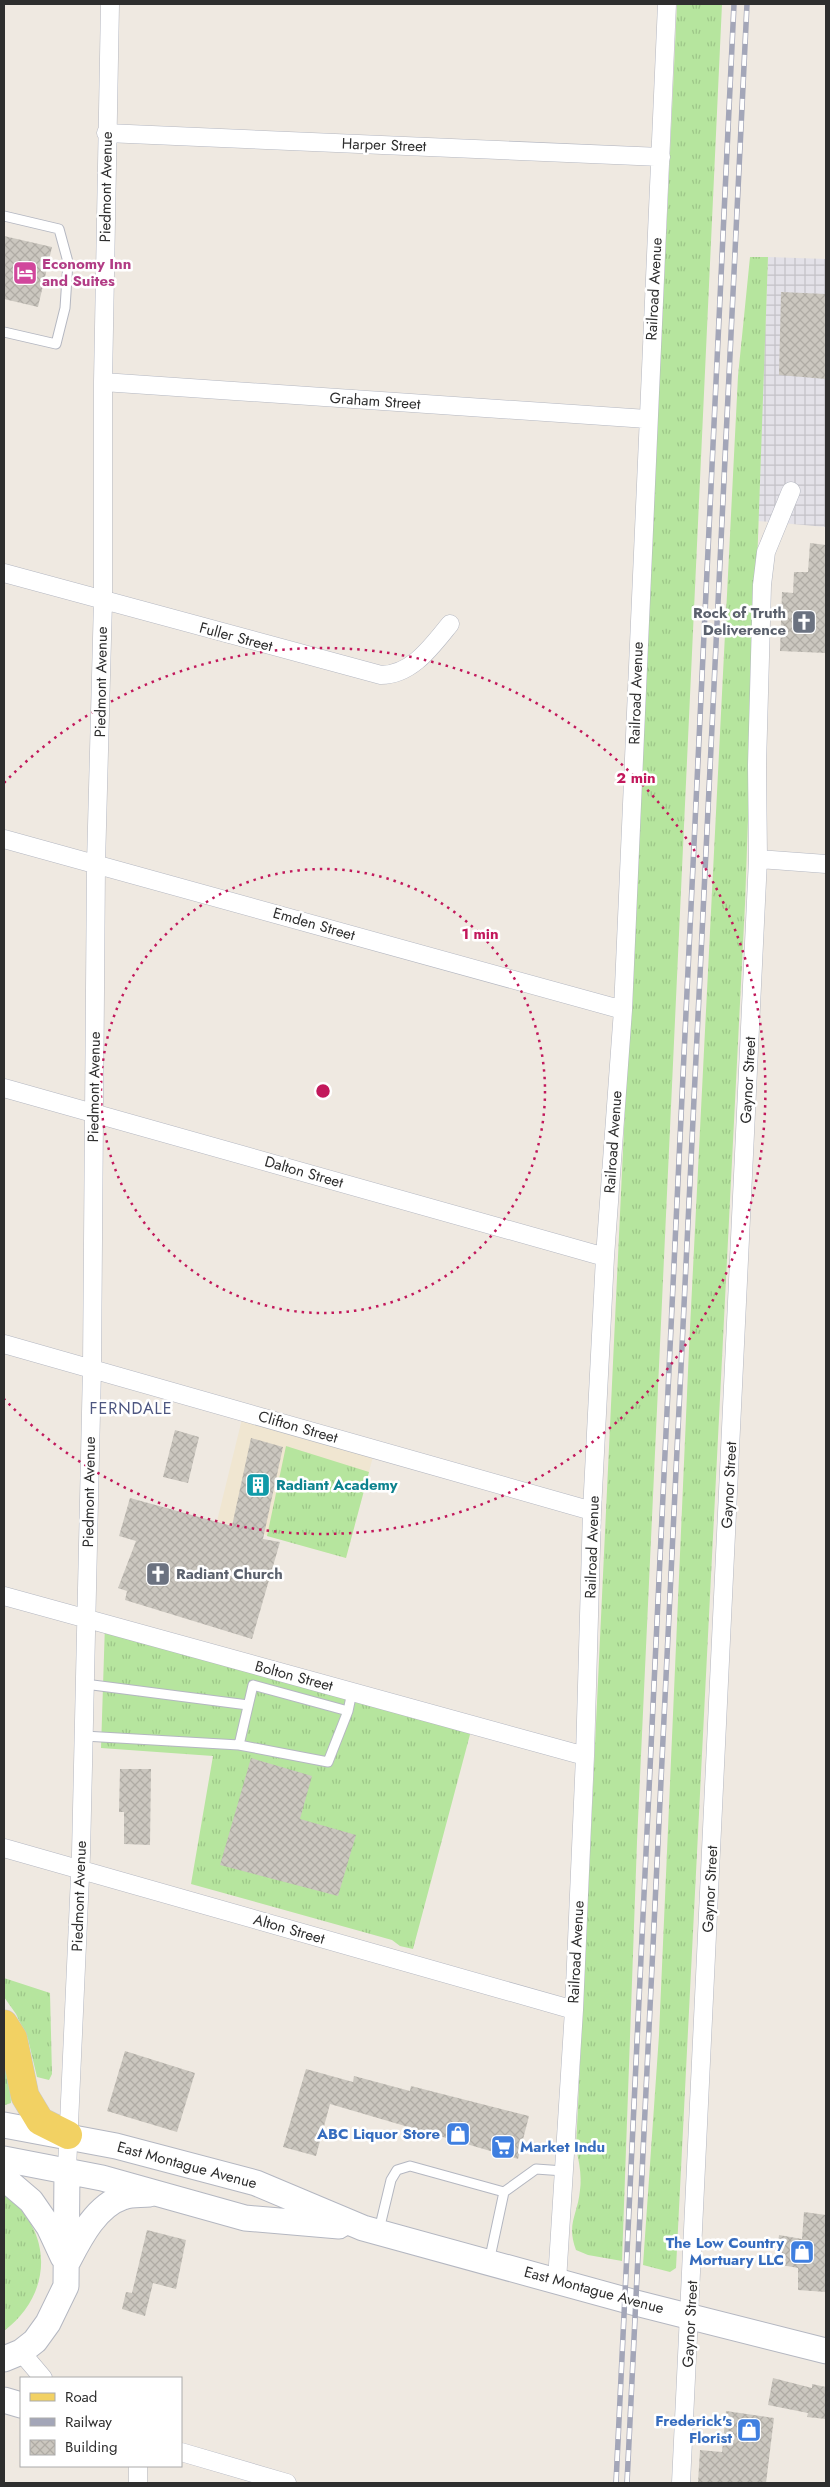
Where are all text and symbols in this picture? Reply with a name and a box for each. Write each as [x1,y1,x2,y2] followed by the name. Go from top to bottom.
[94,131,118,243] street label: Piedmont Avenue
[341,133,427,157] street label: Harper Street
[640,237,668,341] street label: Railroad Avenue
[42,253,131,292] place label: Economy Inn and Suites
[12,260,38,286] hotel icon: Economy Inn and Suites
[329,387,422,415] street label: Graham Street
[693,602,786,641] place label: Rock of Truth Deliverence
[791,609,817,635] church icon: Rock of Truth Deliverence
[197,617,276,657] street label: Fuller Street
[89,626,113,738] street label: Piedmont Avenue
[623,641,649,745] street label: Railroad Avenue
[616,767,656,789] text: 2 min
[270,902,358,946] street label: Emden Street
[461,923,499,945] text: 1 min
[82,1031,106,1143] street label: Piedmont Avenue
[735,1036,761,1124] street label: Gaynor Street
[314,1082,332,1100] centre of rings
[598,1090,628,1194] street label: Railroad Avenue
[262,1150,346,1194] street label: Dalton Street
[89,1397,173,1420] district label: FERNDALE
[256,1405,341,1449] street label: Clifton Street
[77,1436,101,1548] street label: Piedmont Avenue
[716,1441,742,1529] street label: Gaynor Street
[245,1472,271,1498] building icon: Radiant Academy
[276,1474,398,1496] place label: Radiant Academy
[579,1495,605,1599] street label: Railroad Avenue
[145,1561,171,1587] church icon: Radiant Church
[176,1563,283,1585] place label: Radiant Church
[253,1655,336,1697] street label: Bolton Street
[66,1840,92,1952] street label: Piedmont Avenue
[697,1845,723,1933] street label: Gaynor Street
[562,1900,590,2004] street label: Railroad Avenue
[251,1908,328,1950] street label: Alton Street
[445,2121,471,2147] shop icon: ABC Liquor Store
[316,2123,440,2145] place label: ABC Liquor Store
[490,2134,516,2160] supermarket icon: Market Indu
[115,2136,260,2194] street label: East Montague Avenue
[520,2136,605,2158] place label: Market Indu
[666,2232,784,2271] place label: The Low Country Mortuary LLC
[789,2239,815,2265] shop icon: The Low Country Mortuary LLC
[522,2261,667,2319] street label: East Montague Avenue
[677,2280,703,2368] street label: Gaynor Street
[20,2377,182,2467] legend
[65,2386,97,2408] text: Road
[655,2410,732,2449] place label: Frederick's Florist
[65,2411,112,2433] text: Railway
[736,2417,762,2443] shop icon: Frederick's Florist
[65,2436,117,2458] text: Building

